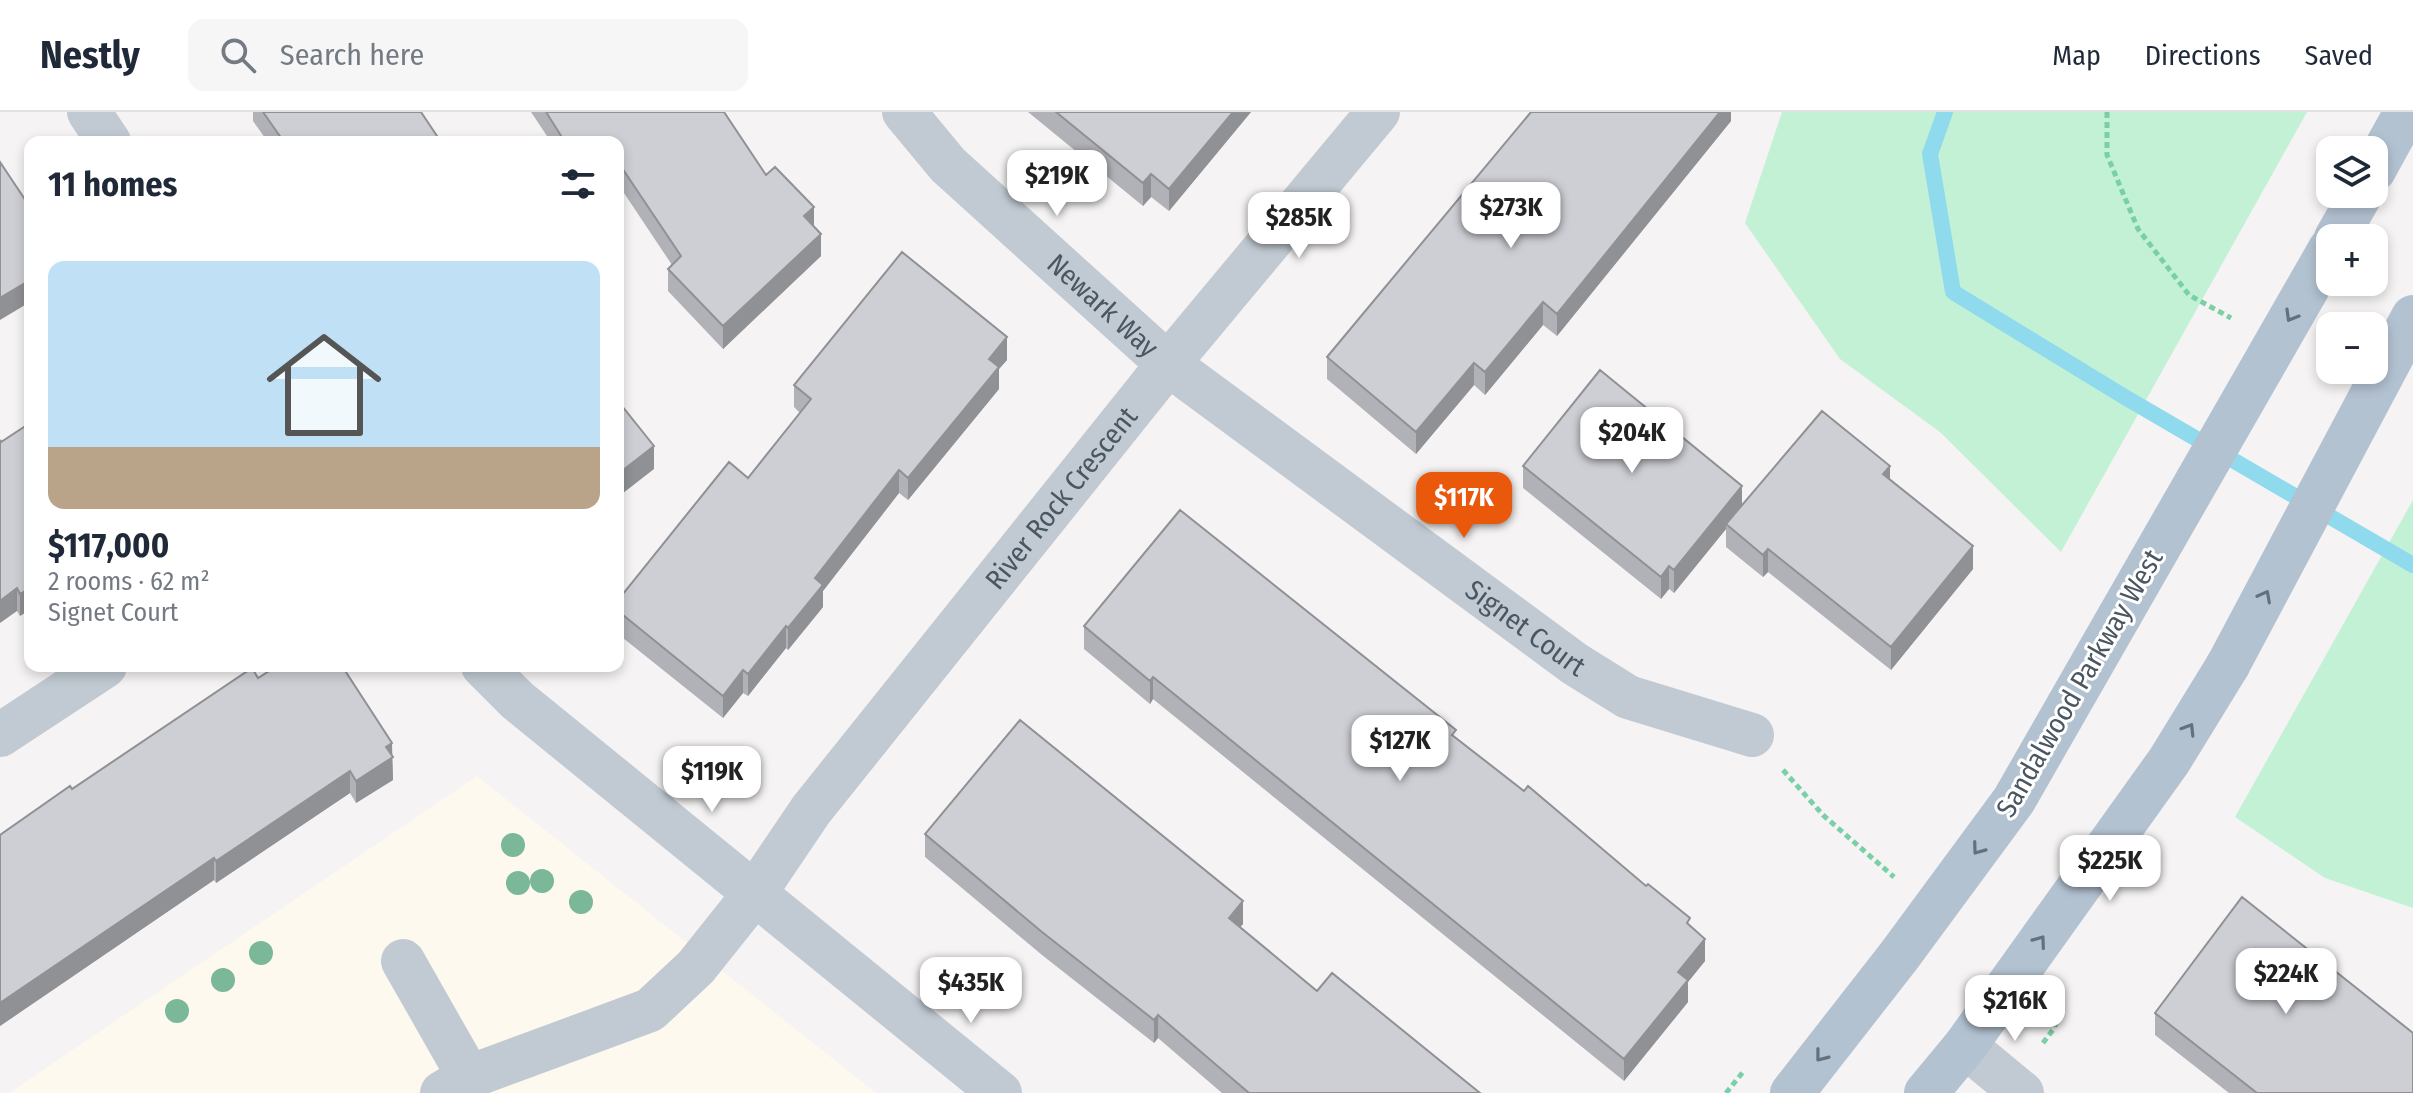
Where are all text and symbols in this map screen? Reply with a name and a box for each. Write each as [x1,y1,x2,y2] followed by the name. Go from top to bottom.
[188,19,748,91] search box
[40,32,140,78] text: Nestly
[216,33,260,77] icon: search
[280,37,424,73] text: Search here
[2052,39,2101,72] text: Map
[2145,39,2261,72] text: Directions
[2305,39,2373,72] text: Saved
[2316,136,2388,384] map controls
[2316,136,2388,208] button: layers
[1001,150,1113,218] pin: $219K
[1025,160,1089,191] text: $219K
[556,162,600,206] icon: filters
[48,164,177,205] text: 11 homes
[1455,182,1567,250] pin: $273K
[1243,192,1355,260] pin: $285K
[1479,192,1543,223] text: $273K
[1266,202,1332,233] text: $285K
[2316,224,2388,296] button: +
[1041,247,1165,364] street label: Newark Way
[2285,308,2301,322] one-way arrow
[2316,312,2388,384] button: −
[252,313,396,457] icon: home
[978,400,1145,596] street label: River Rock Crescent
[1576,407,1688,475] pin: $204K
[1598,417,1666,448] text: $204K
[1408,472,1520,540] pin: $117K
[1434,482,1494,513] text: $117K
[48,525,169,566] text: $117,000
[1989,543,2170,823] street label: Sandalwood Parkway West
[48,566,210,597] text: 2 rooms · 62 m²
[1459,573,1592,684] street label: Signet Court
[2255,590,2270,605] one-way arrow
[48,597,178,628] text: Signet Court
[1344,715,1456,783] pin: $127K
[2179,723,2194,737] one-way arrow
[1369,725,1431,756] text: $127K
[656,746,768,814] pin: $119K
[681,756,743,787] text: $119K
[2054,835,2166,903] pin: $225K
[1974,840,1988,854] one-way arrow
[2078,845,2142,876] text: $225K
[2030,936,2045,950] one-way arrow
[2230,948,2342,1016] pin: $224K
[915,957,1027,1025] pin: $435K
[2254,958,2318,989] text: $224K
[938,967,1004,998] text: $435K
[1959,975,2071,1043] pin: $216K
[1983,985,2047,1016] text: $216K
[1817,1047,1831,1062] one-way arrow

